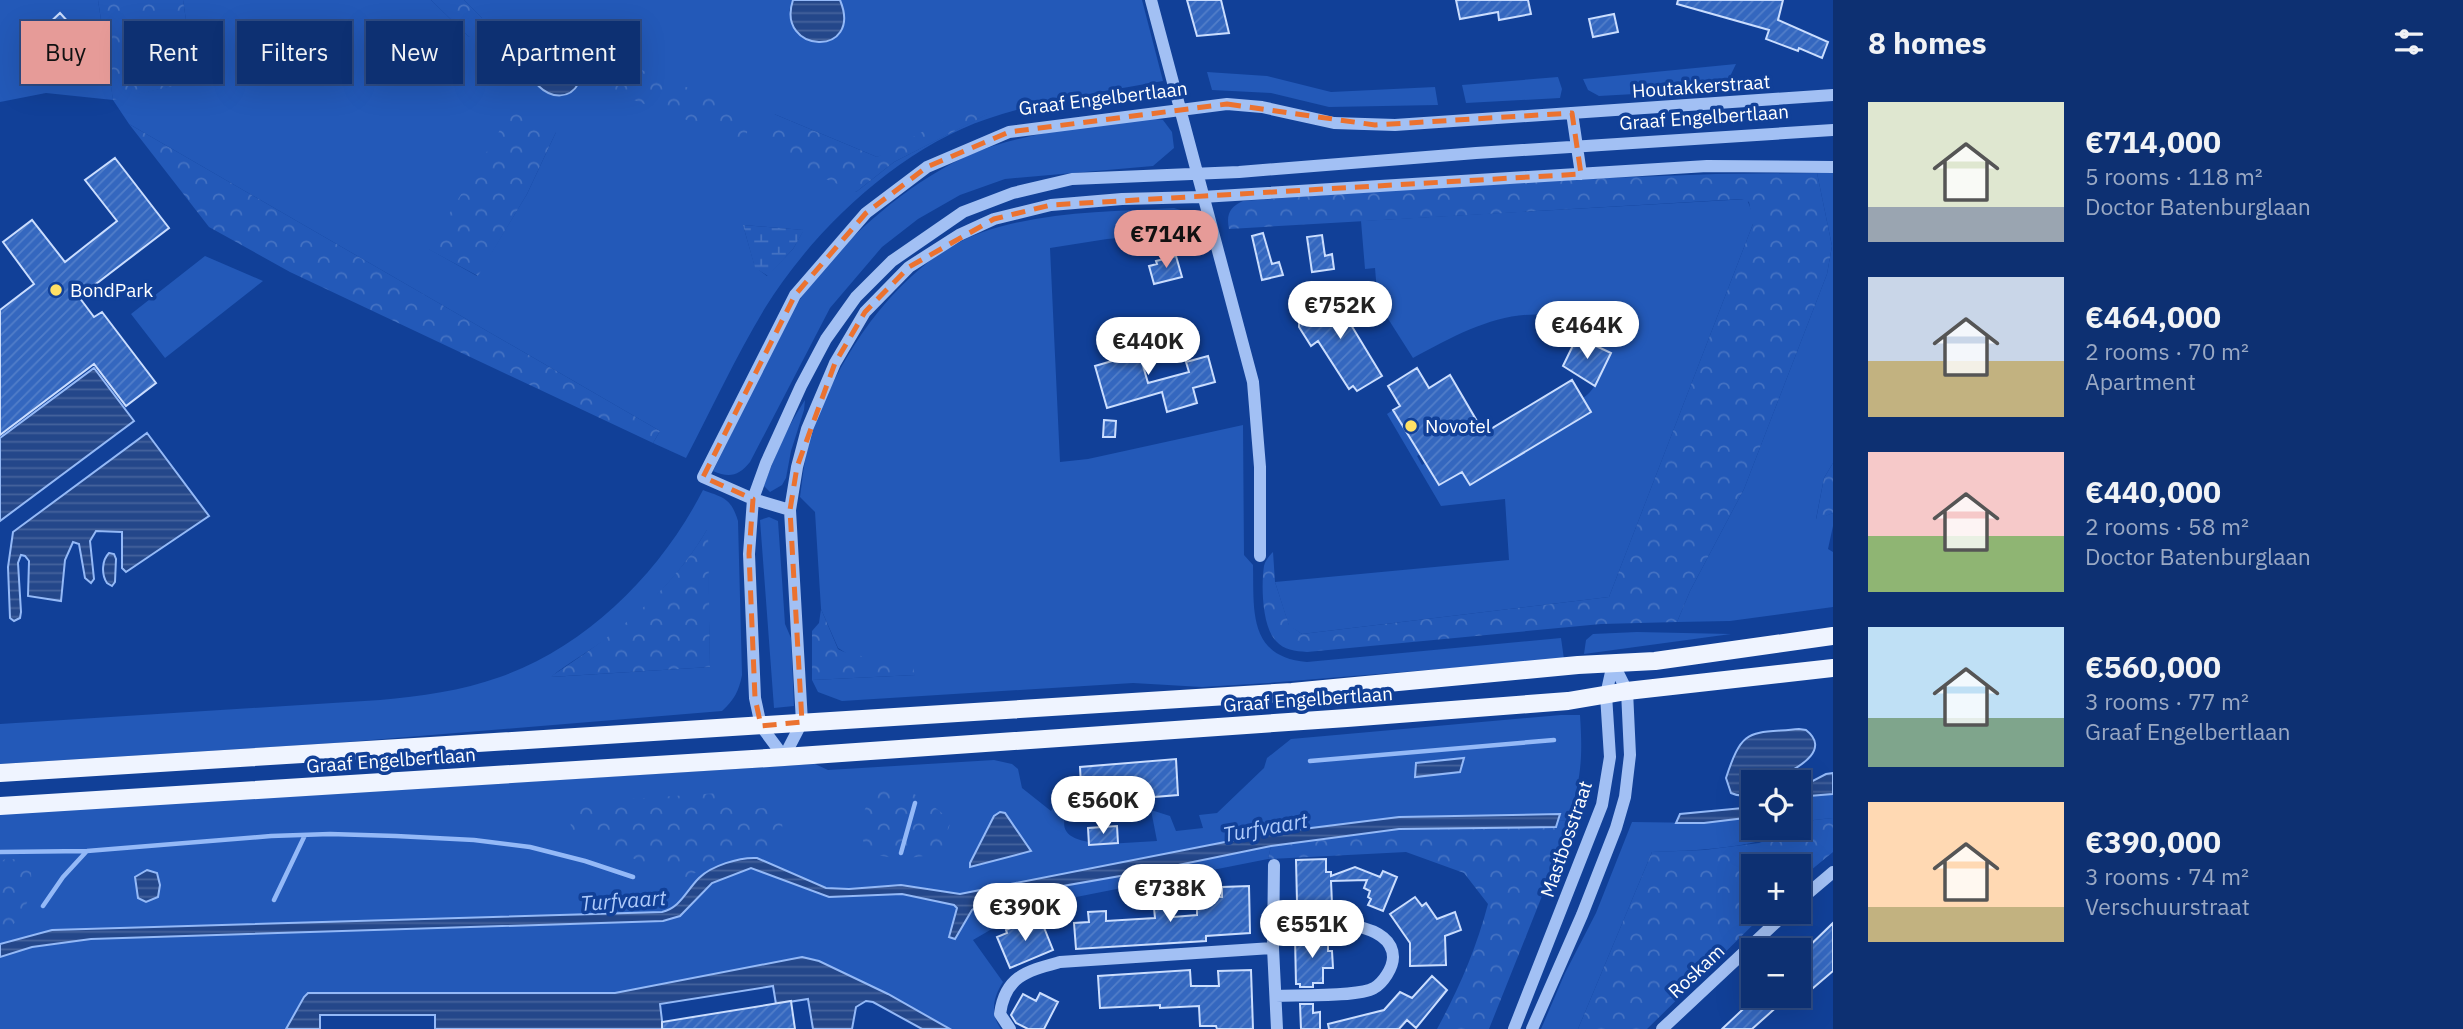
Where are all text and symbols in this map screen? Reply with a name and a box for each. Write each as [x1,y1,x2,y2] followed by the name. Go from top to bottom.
[21,21,110,84] chip: Buy
[124,21,223,84] chip: Rent
[237,21,352,84] chip: Filters
[366,21,463,84] chip: New
[477,21,640,84] chip: Apartment
[1868,23,1987,62] text: 8 homes
[2390,23,2428,61] icon: filters
[1631,69,1771,103] street label: Houtakkerstraat
[1017,76,1189,120] street label: Graaf Engelbertlaan
[1618,99,1790,135] street label: Graaf Engelbertlaan
[2085,122,2221,161] text: €714,000
[1924,130,2008,214] icon: home
[2085,161,2263,191] text: 5 rooms · 118 m²
[2085,191,2311,221] text: Doctor Batenburglaan
[1117,210,1215,270] pin: €714K
[1130,218,1202,248] text: €714K
[70,278,153,302] place label: BondPark
[48,282,64,298] marker: BondPark
[1291,282,1389,341] pin: €752K
[1304,289,1376,319] text: €752K
[2085,297,2221,336] text: €464,000
[1538,302,1636,361] pin: €464K
[1924,305,2008,389] icon: home
[1551,309,1623,339] text: €464K
[1099,318,1197,377] pin: €440K
[1112,325,1184,355] text: €440K
[2085,336,2249,366] text: 2 rooms · 70 m²
[2085,366,2196,396] text: Apartment
[1425,414,1491,438] place label: Novotel
[1403,418,1419,434] marker: Novotel
[2085,472,2221,511] text: €440,000
[1924,480,2008,564] icon: home
[2085,511,2249,541] text: 2 rooms · 58 m²
[2085,541,2311,571] text: Doctor Batenburglaan
[2085,647,2221,686] text: €560,000
[1924,655,2008,739] icon: home
[1222,681,1394,717] street label: Graaf Engelbertlaan
[2085,686,2249,716] text: 3 rooms · 77 m²
[2085,716,2291,746] text: Graaf Engelbertlaan
[305,742,477,778] street label: Graaf Engelbertlaan
[1741,770,1811,1008] map controls
[1741,770,1811,840] button: locate
[1054,776,1152,836] pin: €560K
[1535,778,1597,900] street label: Mastbosstraat
[1067,784,1139,814] text: €560K
[1220,806,1311,848] water label: Turfvaart
[2085,822,2221,861] text: €390,000
[1924,830,2008,914] icon: home
[1741,854,1811,924] button: +
[2085,861,2249,891] text: 3 rooms · 74 m²
[1121,864,1219,924] pin: €738K
[1134,872,1206,902] text: €738K
[579,883,668,917] water label: Turfvaart
[976,884,1074,943] pin: €390K
[989,891,1061,921] text: €390K
[2085,891,2250,921] text: Verschuurstraat
[1263,900,1361,960] pin: €551K
[1276,908,1348,938] text: €551K
[1741,938,1811,1008] button: −
[1663,939,1729,1003] street label: Roskam

